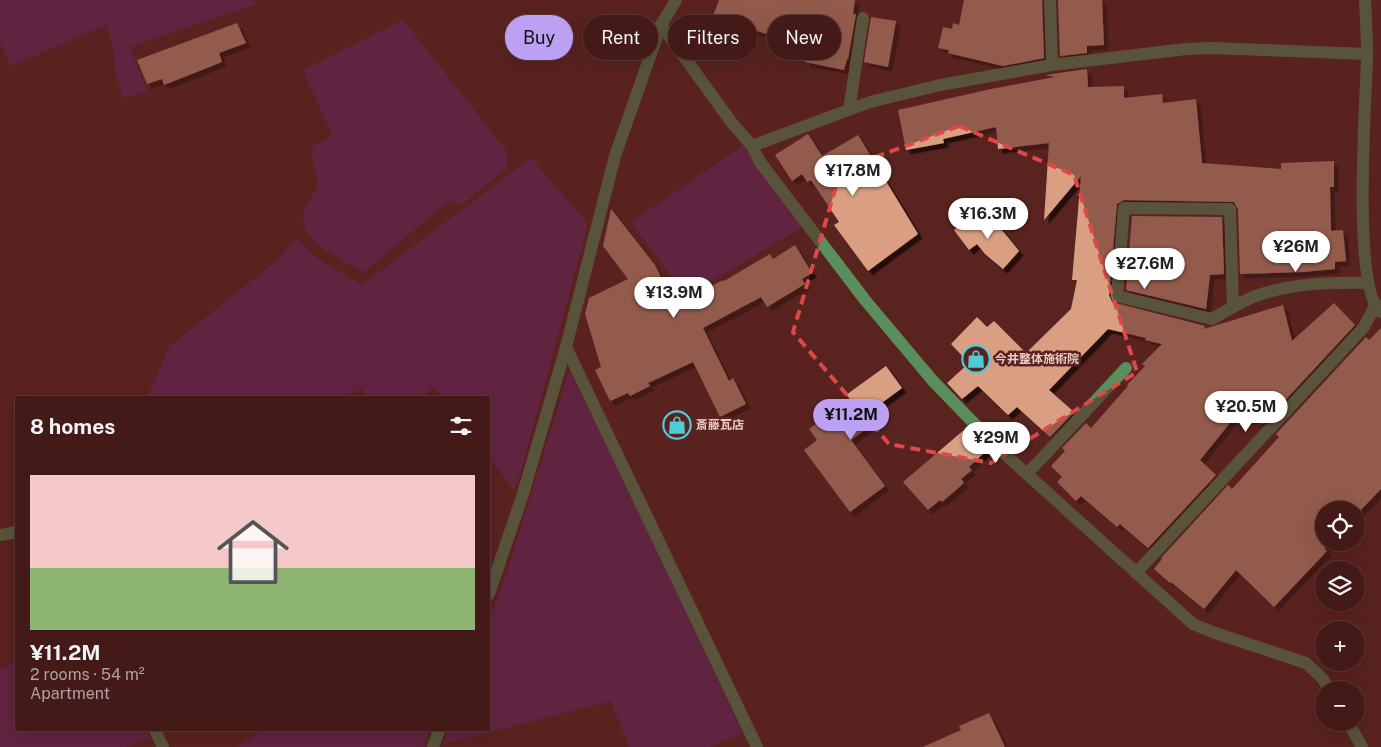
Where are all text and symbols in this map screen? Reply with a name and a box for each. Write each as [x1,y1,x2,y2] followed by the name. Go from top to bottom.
[505,15,573,60] chip: Buy
[583,15,658,60] chip: Rent
[668,15,757,60] chip: Filters
[767,15,841,60] chip: New
[812,154,894,197] pin: ¥17.8M
[825,161,881,180] text: ¥17.8M
[947,198,1029,240] pin: ¥16.3M
[959,204,1017,223] text: ¥16.3M
[1266,230,1326,273] pin: ¥26M
[1273,237,1319,256] text: ¥26M
[1104,248,1186,290] pin: ¥27.6M
[1116,254,1174,273] text: ¥27.6M
[633,276,715,319] pin: ¥13.9M
[645,283,703,302] text: ¥13.9M
[961,344,991,374] shop icon: 今井整体施術院
[995,352,1079,366] place label: 今井整体施術院
[1205,390,1287,433] pin: ¥20.5M
[1216,397,1276,416] text: ¥20.5M
[810,398,892,441] pin: ¥11.2M
[824,405,878,424] text: ¥11.2M
[662,410,692,440] shop icon: 斎藤瓦店
[447,412,475,440] icon: filters
[30,414,115,439] text: 8 homes
[696,418,744,432] place label: 斎藤瓦店
[966,422,1026,464] pin: ¥29M
[973,428,1019,447] text: ¥29M
[1315,501,1365,731] map controls
[1315,501,1365,551] button: locate
[208,507,298,597] icon: home
[1315,561,1365,611] button: layers
[1315,621,1365,671] button: +
[30,640,101,665] text: ¥11.2M
[30,665,145,684] text: 2 rooms · 54 m²
[1315,681,1365,731] button: −
[30,684,110,703] text: Apartment

